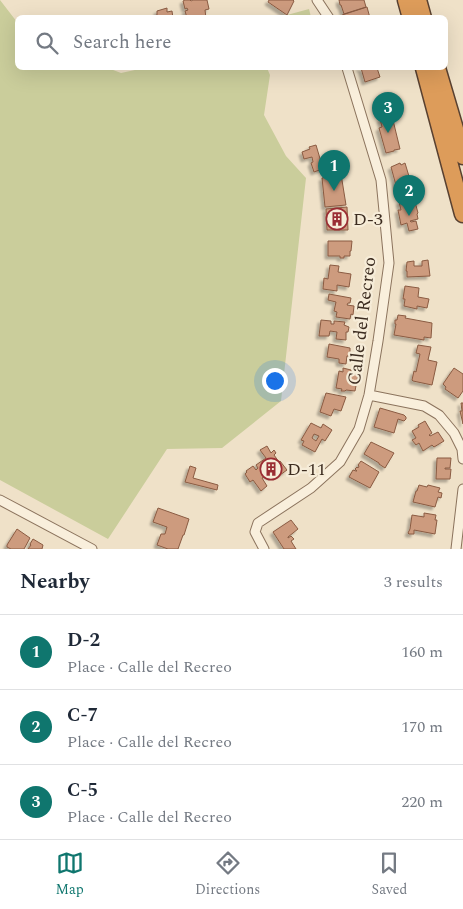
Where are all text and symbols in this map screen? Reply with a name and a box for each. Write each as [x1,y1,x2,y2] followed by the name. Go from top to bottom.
[15,15,448,70] search box
[73,28,172,57] text: Search here
[33,29,61,57] icon: search
[372,92,404,133] pin: 3
[318,150,350,191] pin: 1
[393,175,425,216] pin: 2
[353,206,383,233] place label: D-3
[325,207,349,231] building icon: D-3
[341,255,383,387] street label: Calle del Recreo
[262,368,288,394] your location
[287,456,326,483] place label: D-11
[259,457,283,481] building icon: D-11
[20,566,90,598] text: Nearby
[384,570,443,594] text: 3 results
[67,626,100,655] text: D-2
[32,640,40,664] text: 1
[401,640,443,664] text: 160 m
[67,655,232,679] text: Place · Calle del Recreo
[67,701,98,730] text: C-7
[32,715,40,739] text: 2
[401,715,443,739] text: 170 m
[67,730,232,754] text: Place · Calle del Recreo
[67,776,98,805] text: C-5
[32,790,40,814] text: 3
[401,790,443,814] text: 220 m
[67,805,232,829] text: Place · Calle del Recreo
[56,849,84,900] tab: Map
[195,849,260,900] tab: Directions
[372,849,407,900] tab: Saved

